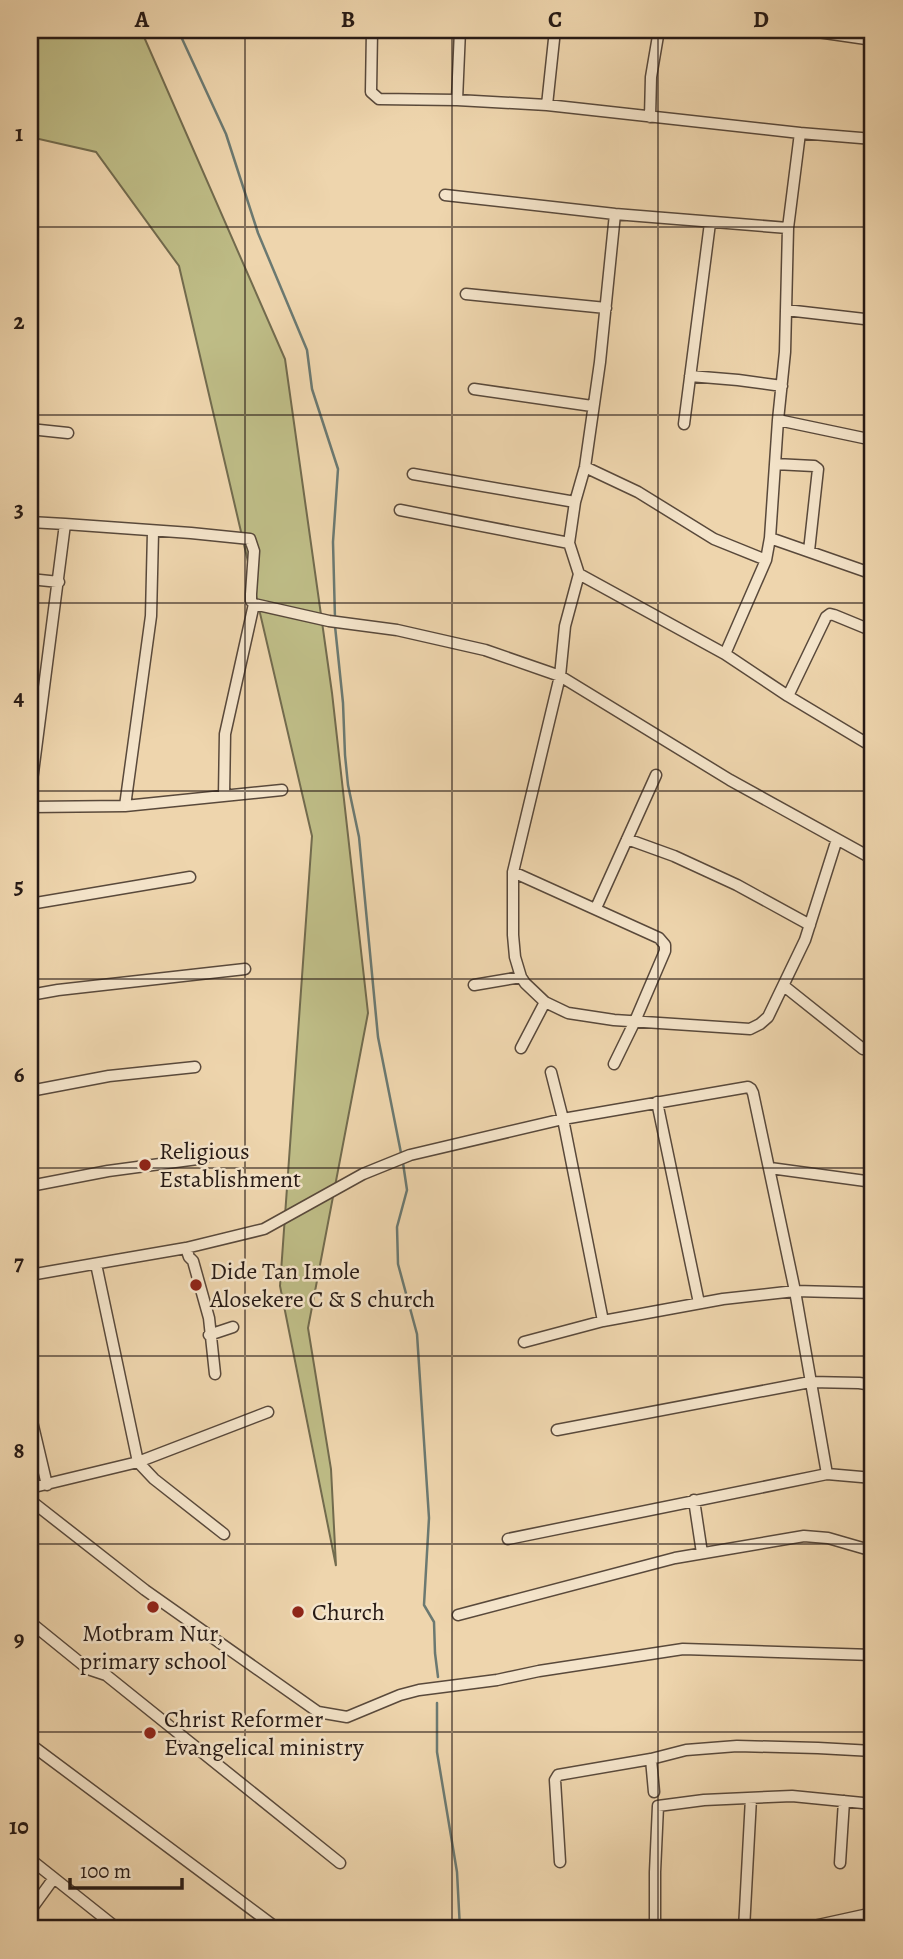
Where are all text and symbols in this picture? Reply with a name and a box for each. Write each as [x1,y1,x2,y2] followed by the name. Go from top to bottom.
[134,4,150,35] text: A
[341,4,355,35] text: B
[548,4,562,35] text: C
[753,4,769,35] text: D
[15,118,23,149] text: 1
[13,306,25,337] text: 2
[14,494,24,525] text: 3
[14,682,25,713] text: 4
[14,870,24,901] text: 5
[14,1059,25,1090] text: 6
[159,1135,301,1195] place label: Religious Establishment
[137,1157,153,1173] marker: Religious Establishment
[14,1247,24,1278] text: 7
[209,1255,435,1315] place label: Dide Tan Imole Alosekere C & S church
[188,1277,204,1293] marker: Dide Tan Imole Alosekere C & S church
[13,1435,25,1466] text: 8
[312,1596,385,1628] place label: Church
[145,1599,161,1615] marker: Motbram Nur, primary school
[290,1604,306,1620] marker: Church
[79,1617,227,1677] place label: Motbram Nur, primary school
[14,1623,24,1654] text: 9
[164,1703,364,1763] place label: Christ Reformer Evangelical ministry
[142,1725,158,1741] marker: Christ Reformer Evangelical ministry
[9,1811,29,1842] text: 10
[70,1847,182,1891] scale bar
[80,1857,131,1885] text: 100 m

